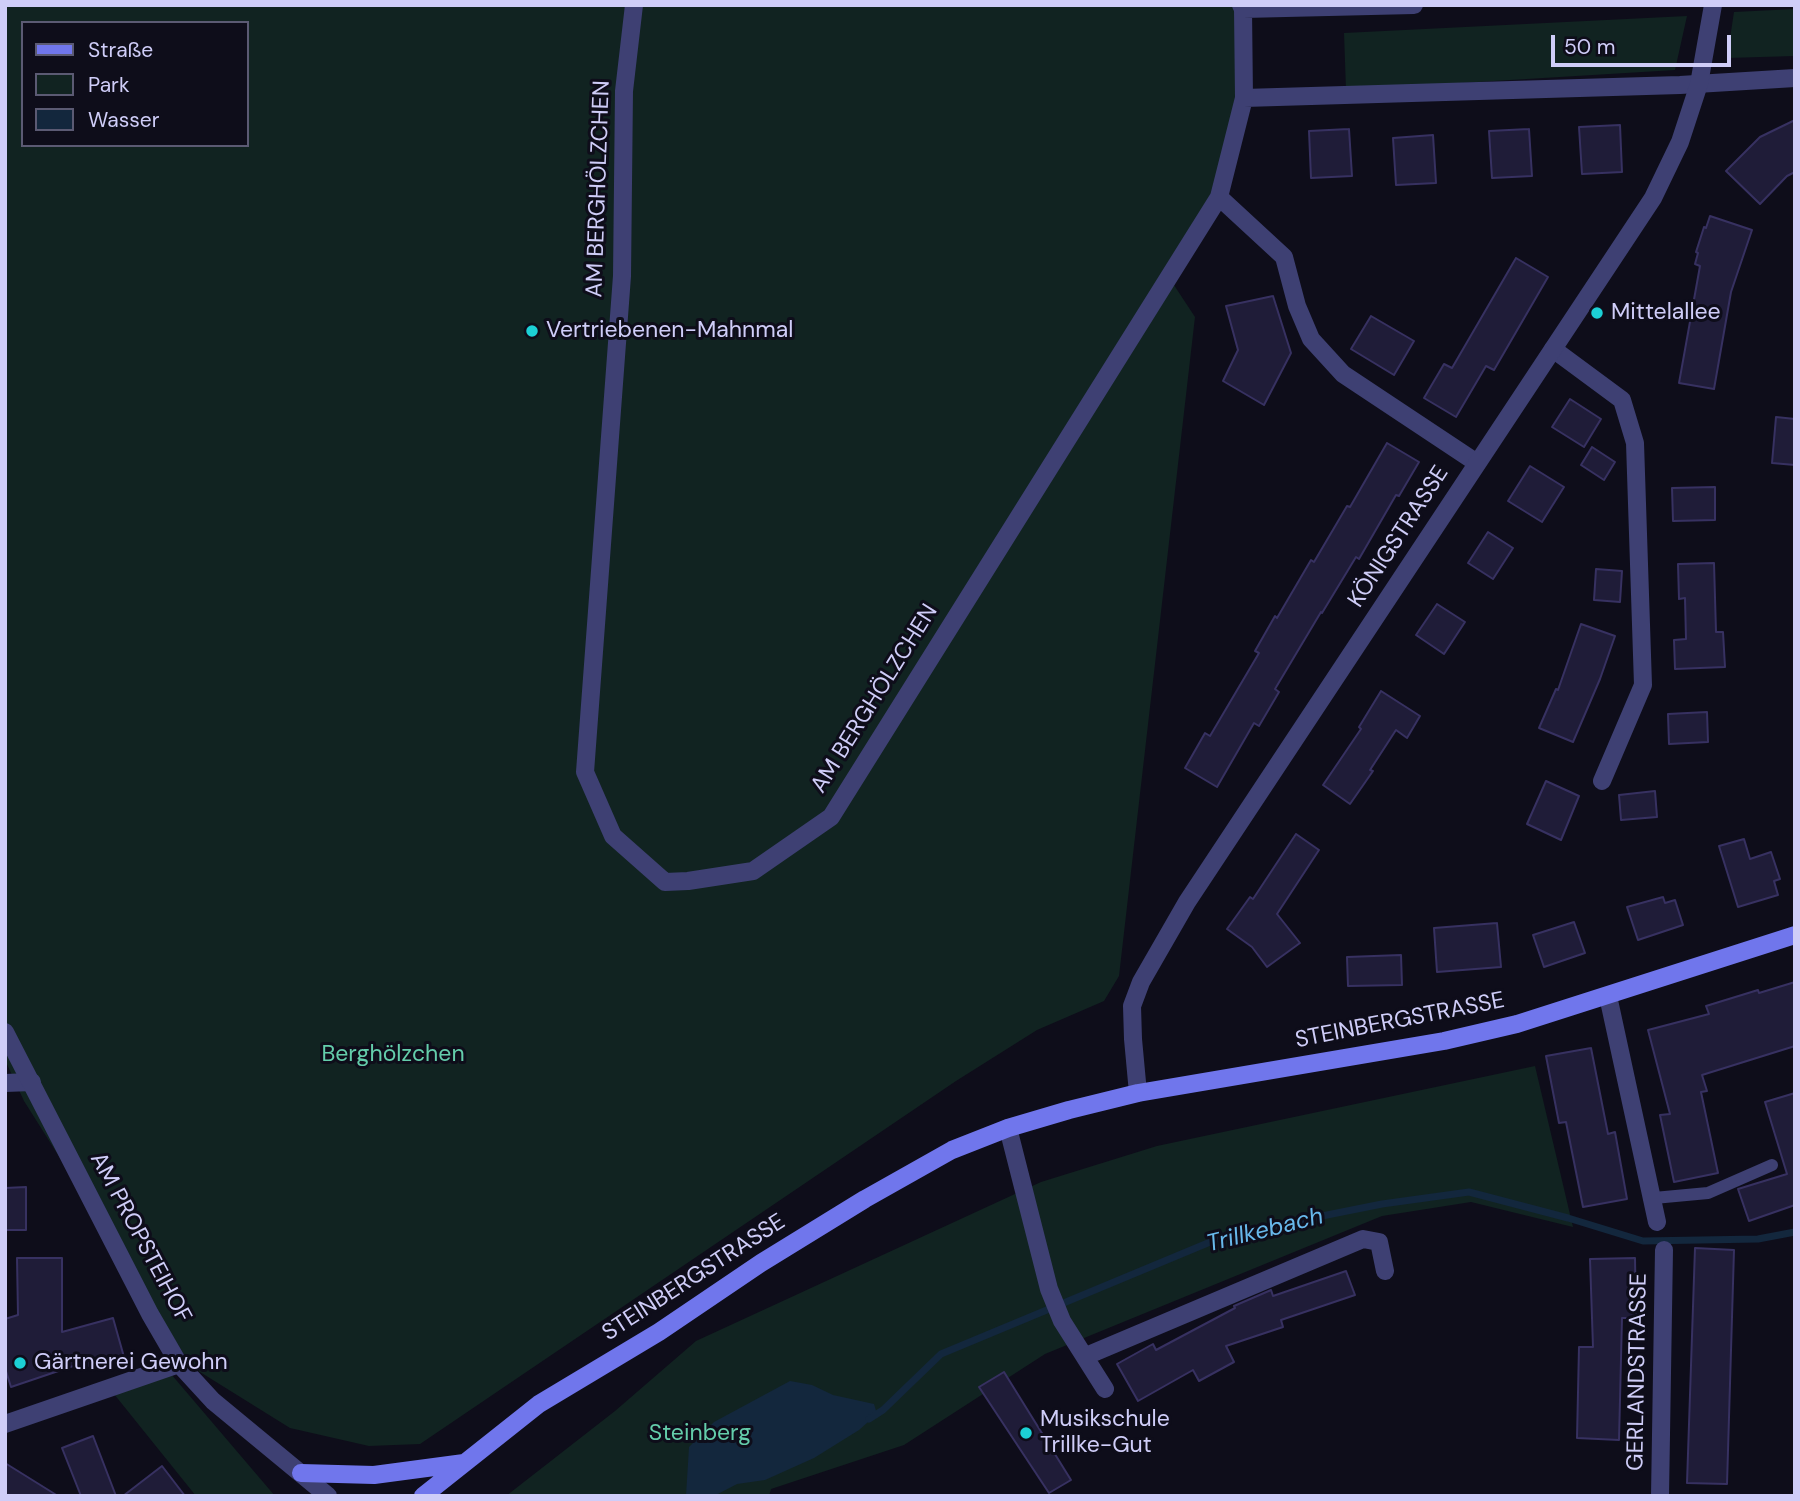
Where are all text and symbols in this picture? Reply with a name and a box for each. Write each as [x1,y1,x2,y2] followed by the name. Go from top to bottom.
[21,21,248,147] legend
[1555,21,1735,65] scale bar
[1564,33,1615,61] text: 50 m
[88,36,153,64] text: Straße
[88,71,129,99] text: Park
[581,80,617,298] street label: AM BERGHÖLZCHEN
[88,106,160,134] text: Wasser
[1611,299,1721,327] place label: Mittelallee
[1589,305,1605,321] marker: Mittelallee
[546,317,793,345] place label: Vertriebenen-Mahnmal
[524,323,540,339] marker: Vertriebenen-Mahnmal
[1343,461,1455,613] street label: KÖNIGSTRASSE
[806,600,944,798] street label: AM BERGHÖLZCHEN
[1293,987,1507,1055] street label: STEINBERGSTRASSE
[321,1041,465,1069] park label: Berghölzchen
[83,1148,197,1328] street label: AM PROPSTEIHOF
[1204,1203,1326,1259] water label: Trillkebach
[597,1209,791,1347] street label: STEINBERGSTRASSE
[1622,1273,1654,1471] street label: GERLANDSTRASSE
[34,1349,228,1377] place label: Gärtnerei Gewohn
[12,1355,28,1371] marker: Gärtnerei Gewohn
[1040,1406,1170,1460] place label: Musikschule Trillke-Gut
[649,1420,751,1448] park label: Steinberg
[1018,1425,1034,1441] marker: Musikschule Trillke-Gut

